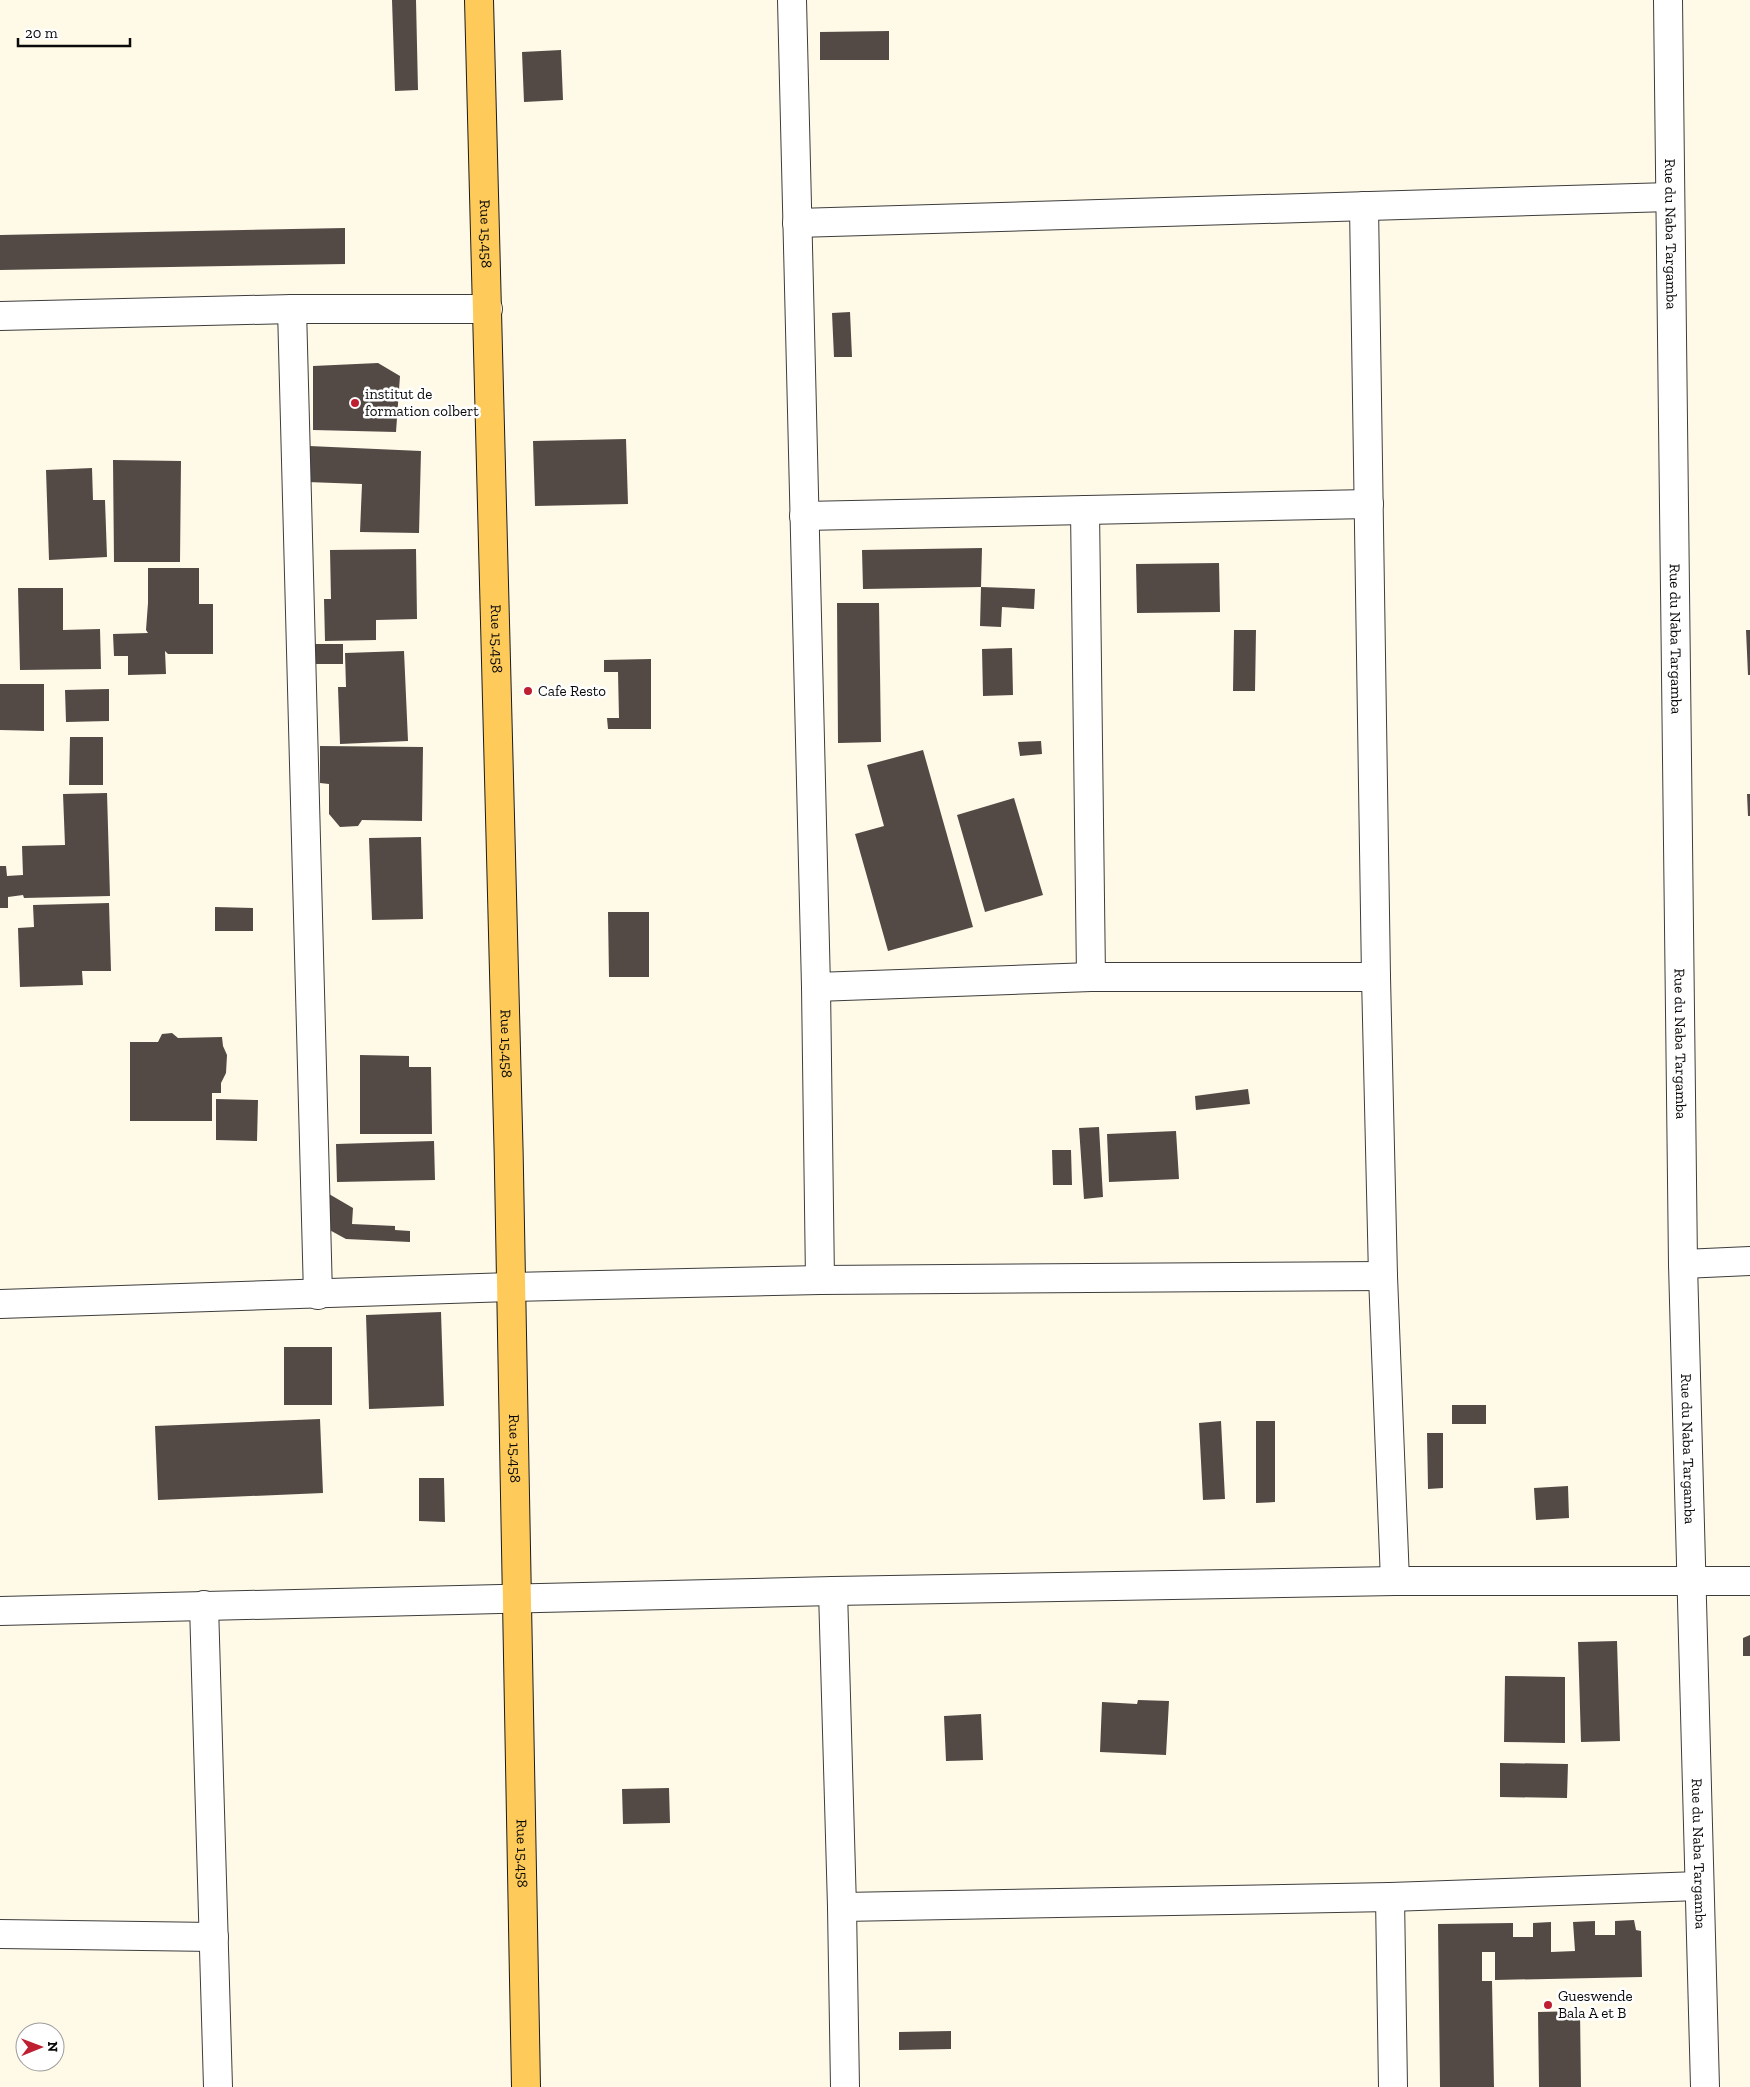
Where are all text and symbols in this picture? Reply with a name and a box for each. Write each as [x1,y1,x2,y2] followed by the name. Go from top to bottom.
[18,15,130,47] scale bar
[25,24,58,42] text: 20 m
[1661,159,1681,309] street label: Rue du Naba Targamba
[476,199,496,269] street label: Rue 15.458
[365,385,479,420] place label: institut de formation colbert
[349,397,361,409] marker: institut de formation colbert
[1666,563,1685,714] street label: Rue du Naba Targamba
[487,604,507,673] street label: Rue 15.458
[538,682,606,700] place label: Cafe Resto
[522,685,534,697] marker: Cafe Resto
[1670,968,1690,1119] street label: Rue du Naba Targamba
[496,1009,516,1078] street label: Rue 15.458
[1677,1373,1699,1524] street label: Rue du Naba Targamba
[505,1414,524,1483] street label: Rue 15.458
[1688,1778,1710,1929] street label: Rue du Naba Targamba
[513,1819,532,1888] street label: Rue 15.458
[1558,1987,1633,2022] place label: Gueswende Bala A et B
[1542,1999,1554,2011] marker: Gueswende Bala A et B
[15,2022,65,2072] north arrow
[44,2041,61,2053] text: N

